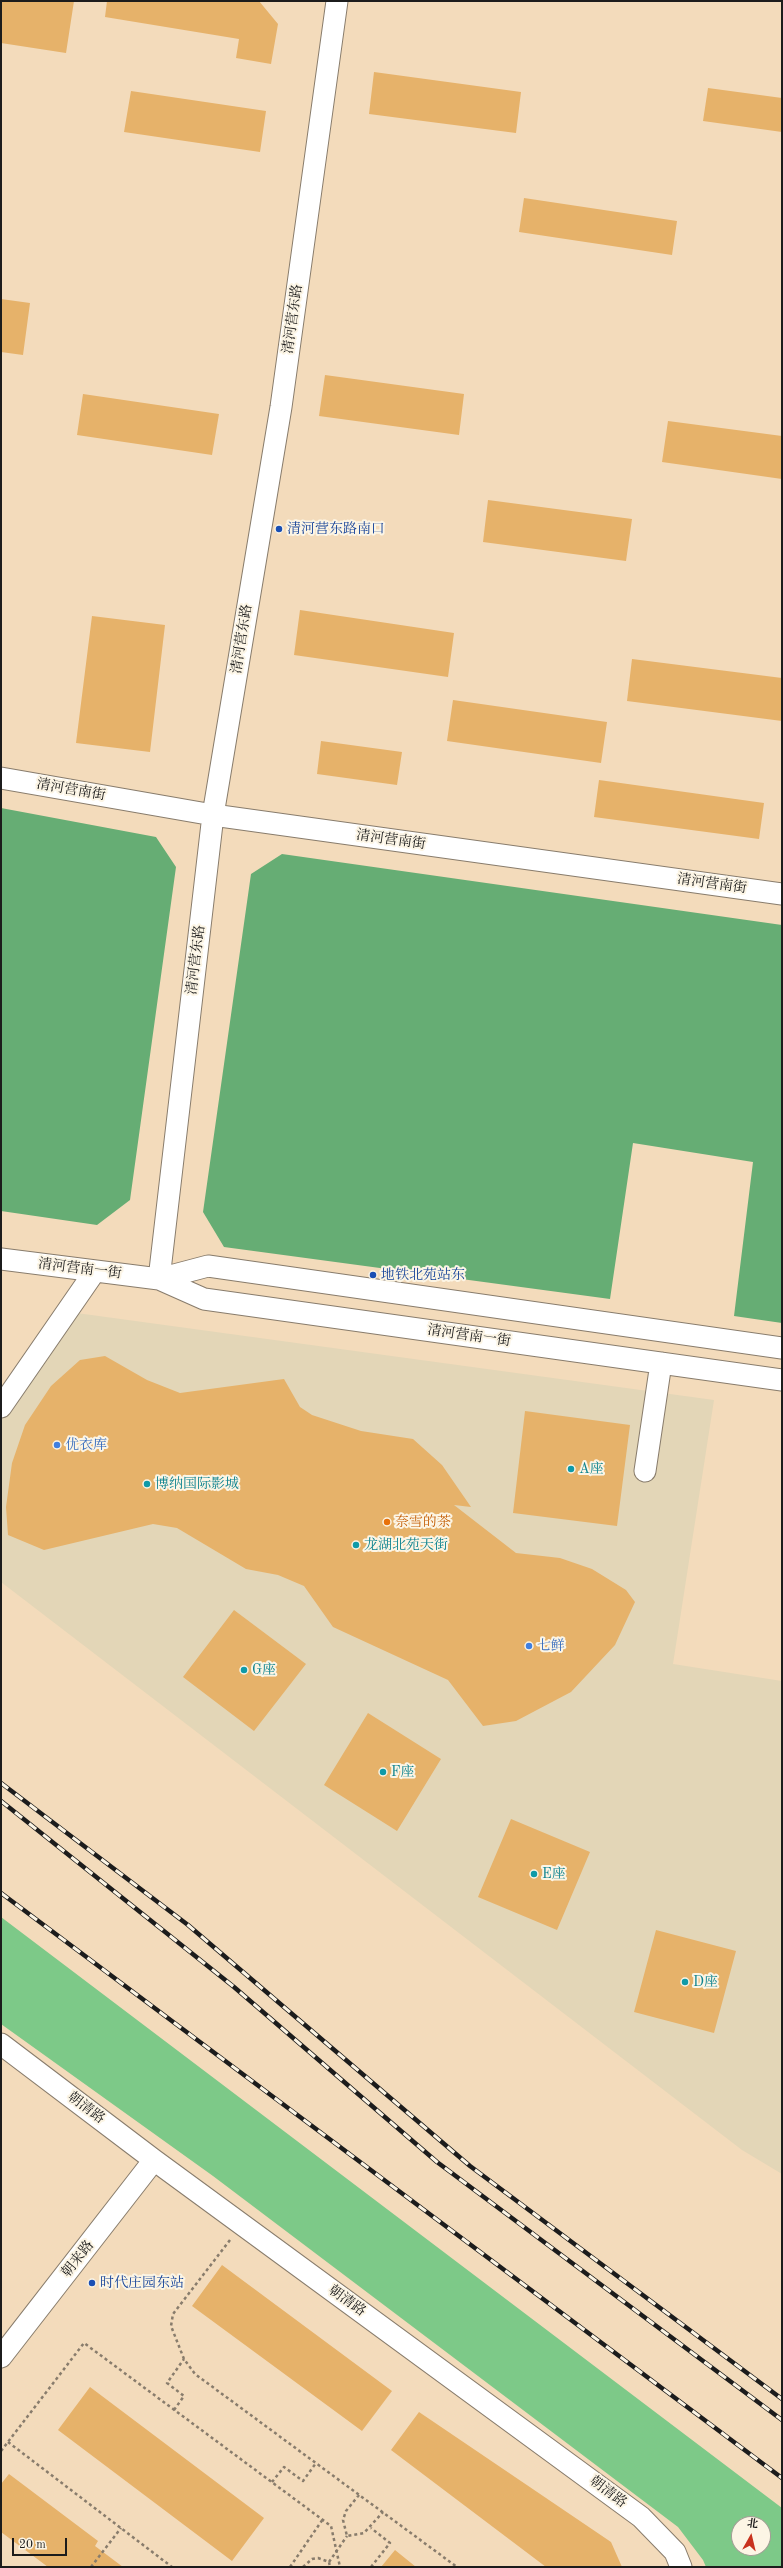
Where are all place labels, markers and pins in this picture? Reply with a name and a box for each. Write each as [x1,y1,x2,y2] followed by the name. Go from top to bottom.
[287,521,385,537] place label: 清河营东路南口
[274,524,284,534] marker: 清河营东路南口
[381,1267,465,1283] place label: 地铁北苑站东
[368,1270,378,1280] marker: 地铁北苑站东
[65,1437,107,1453] place label: 优衣库
[52,1440,62,1450] marker: 优衣库
[579,1461,604,1477] place label: A座
[566,1464,576,1474] marker: A座
[155,1476,239,1492] place label: 博纳国际影城
[142,1479,152,1489] marker: 博纳国际影城
[395,1514,451,1530] place label: 奈雪的茶
[382,1517,392,1527] marker: 奈雪的茶
[364,1537,448,1553] place label: 龙湖北苑天街
[351,1540,361,1550] marker: 龙湖北苑天街
[537,1638,565,1654] place label: 七鲜
[524,1641,534,1651] marker: 七鲜
[252,1662,276,1678] place label: G座
[239,1665,249,1675] marker: G座
[391,1764,414,1780] place label: F座
[378,1767,388,1777] marker: F座
[542,1866,566,1882] place label: E座
[529,1869,539,1879] marker: E座
[693,1974,718,1990] place label: D座
[680,1977,690,1987] marker: D座
[100,2275,184,2291] place label: 时代庄园东站
[87,2278,97,2288] marker: 时代庄园东站

